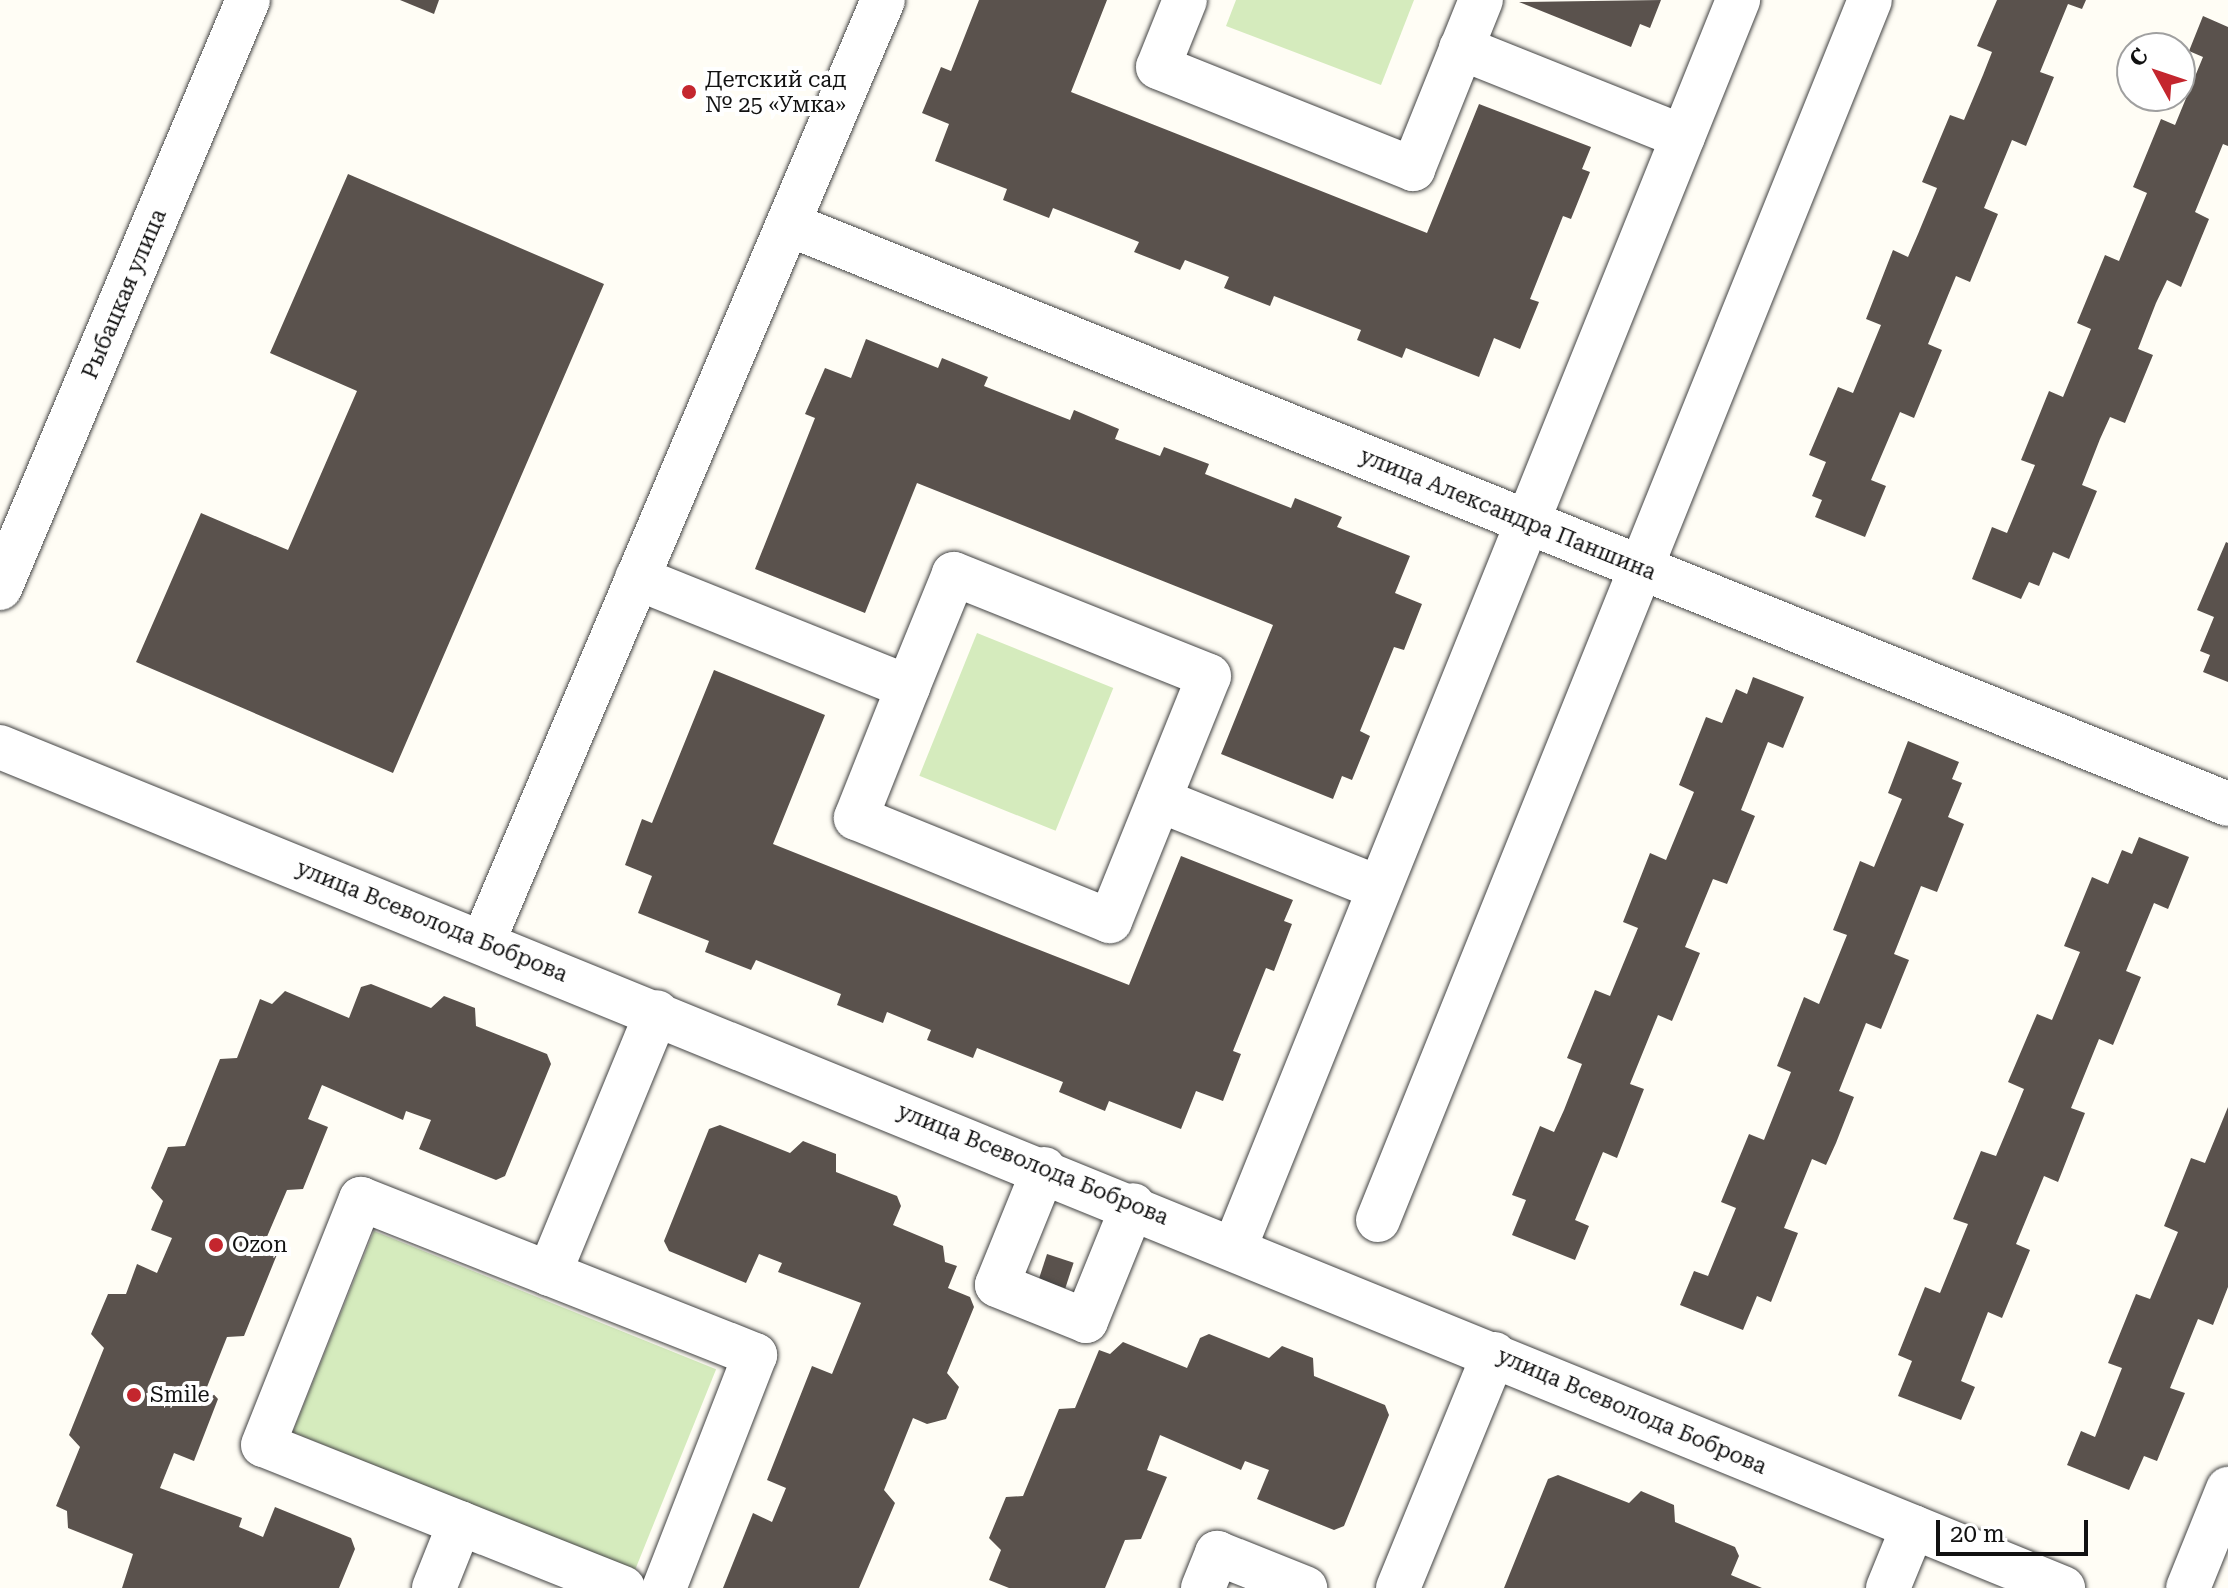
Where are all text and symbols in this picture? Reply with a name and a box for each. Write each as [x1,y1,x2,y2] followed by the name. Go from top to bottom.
[2116,32,2196,112] north arrow
[2124,44,2153,71] text: С
[705,66,846,118] place label: Детский сад № 25 «Умка»
[680,83,698,101] marker: Детский сад № 25 «Умка»
[76,205,172,383] street label: Рыбацкая улица
[1356,442,1660,586] street label: улица Александра Паншина
[293,854,571,988] street label: улица Всеволода Боброва
[894,1097,1172,1231] street label: улица Всеволода Боброва
[232,1232,288,1258] place label: Ozon
[207,1236,225,1254] marker: Ozon
[1493,1342,1771,1480] street label: улица Всеволода Боброва
[150,1382,210,1408] place label: Smile
[125,1386,143,1404] marker: Smile
[1940,1504,2092,1554] scale bar
[1950,1520,2005,1548] text: 20 m

